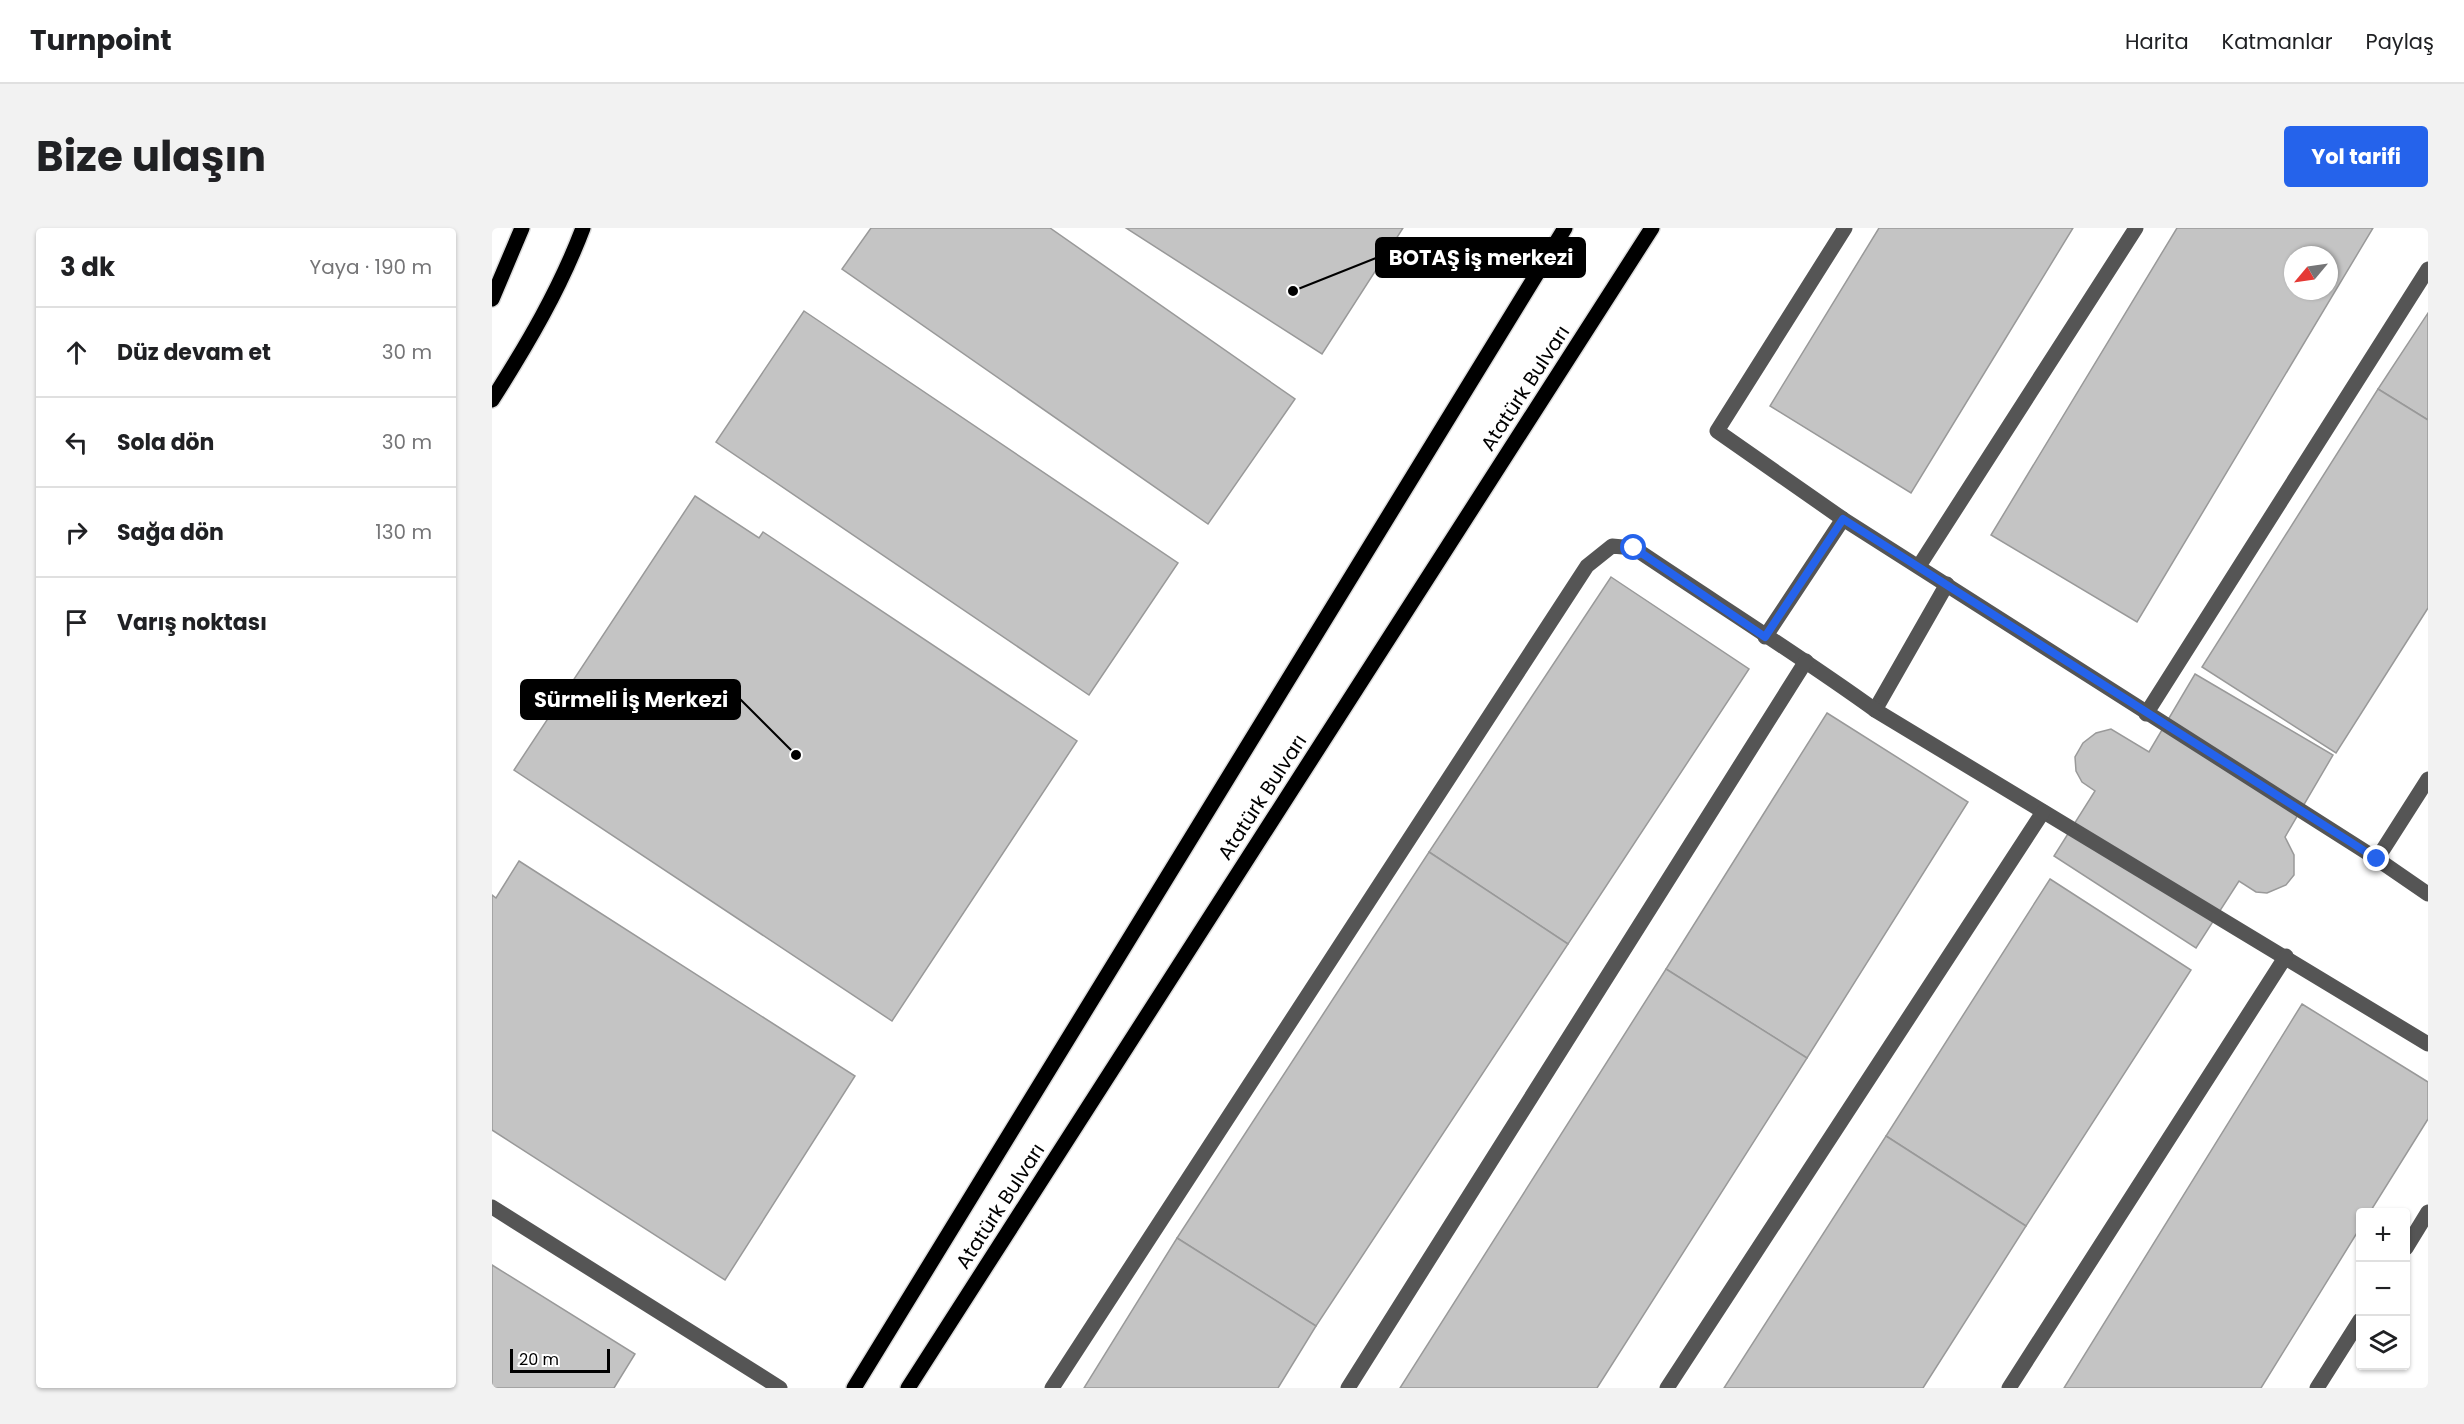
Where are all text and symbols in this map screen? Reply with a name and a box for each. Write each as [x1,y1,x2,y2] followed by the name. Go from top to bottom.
[30,21,172,60] text: Turnpoint
[2125,27,2189,56] text: Harita
[2222,27,2332,56] text: Katmanlar
[2365,27,2434,56] text: Paylaş
[2284,126,2428,187] button: Yol tarifi
[36,127,266,186] text: Bize ulaşın
[1376,238,1585,277] callout: BOTAŞ iş merkezi
[1389,243,1573,272] text: BOTAŞ iş merkezi
[2284,246,2338,300] north arrow
[60,249,115,285] text: 3 dk
[310,253,432,281] text: Yaya · 190 m
[1474,320,1576,456] street label: Atatürk Bulvarı
[60,336,93,369] icon: ahead
[117,337,271,368] text: Düz devam et
[382,338,432,366] text: 30 m
[60,426,93,459] icon: left
[117,427,214,458] text: Sola dön
[382,428,432,456] text: 30 m
[60,516,93,549] icon: right
[117,517,224,548] text: Sağa dön
[375,518,432,546] text: 130 m
[1620,534,1646,560] route start
[60,606,93,639] icon: arrive
[117,607,267,638] text: Varış noktası
[521,680,740,719] callout: Sürmeli İş Merkezi
[534,685,728,714] text: Sürmeli İş Merkezi
[1211,729,1313,865] street label: Atatürk Bulvarı
[2363,845,2389,871] route end
[949,1138,1051,1274] street label: Atatürk Bulvarı
[2356,1208,2410,1370] map controls
[2356,1208,2410,1262] button: +
[2356,1262,2410,1316] button: −
[2356,1316,2410,1370] button: layers
[510,1346,610,1374] scale bar
[519,1348,559,1371] text: 20 m

